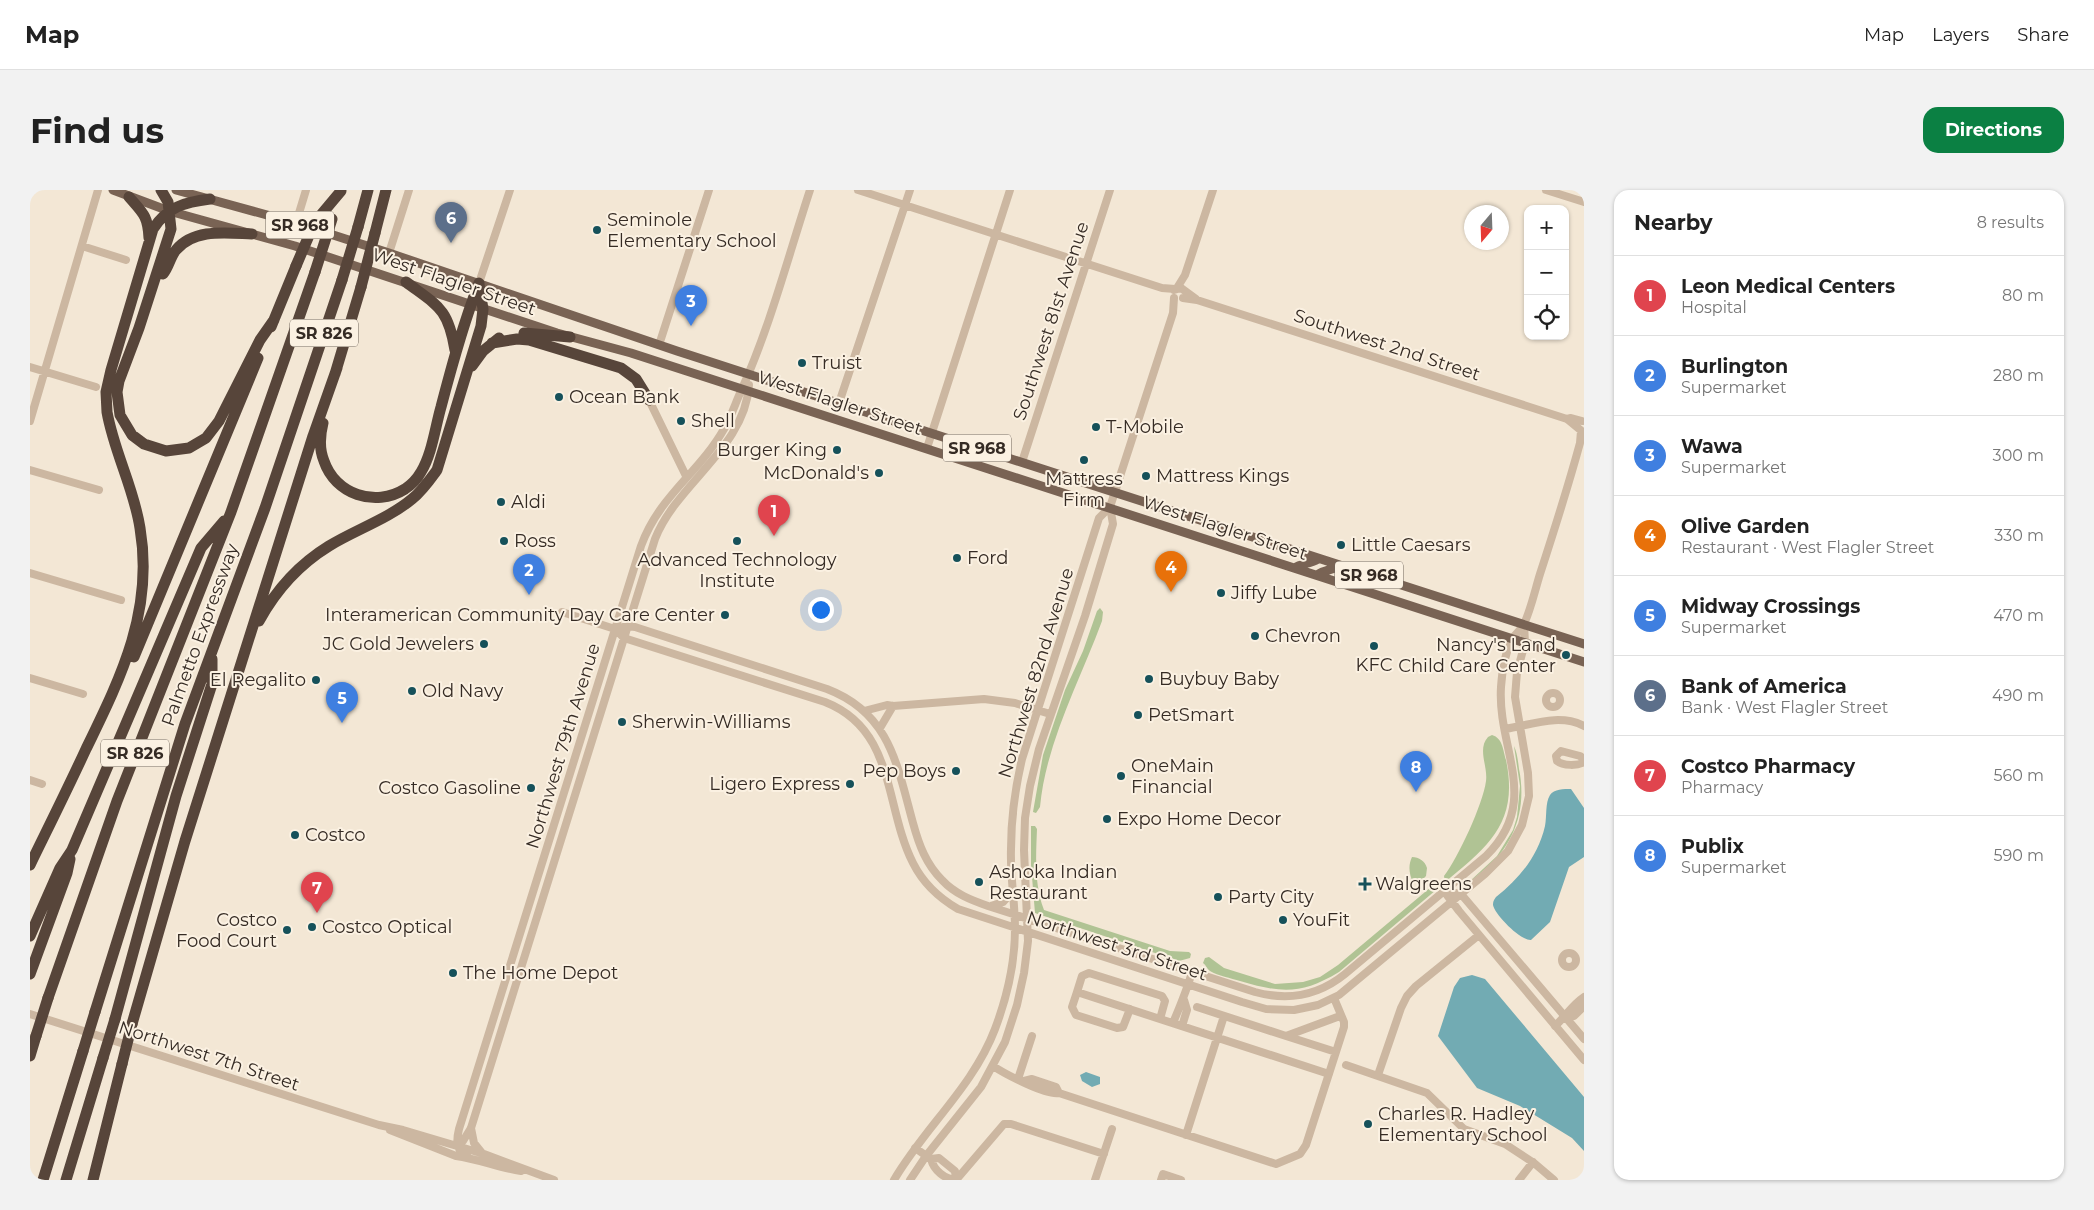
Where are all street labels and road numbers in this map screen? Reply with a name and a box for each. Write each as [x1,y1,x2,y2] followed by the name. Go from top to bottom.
[266,212,334,238] road number: SR 968
[1008,219,1094,423] street label: Southwest 81st Avenue
[369,244,539,320] street label: West Flagler Street
[1291,304,1483,386] street label: Southwest 2nd Street
[290,320,358,346] road number: SR 826
[755,366,925,440] street label: West Flagler Street
[943,434,1011,462] road number: SR 968
[1140,491,1310,565] street label: West Flagler Street
[157,541,243,729] street label: Palmetto Expressway
[1335,562,1403,588] road number: SR 968
[994,565,1079,781] street label: Northwest 82nd Avenue
[521,640,605,851] street label: Northwest 79th Avenue
[101,740,169,766] road number: SR 826
[1024,906,1210,986] street label: Northwest 3rd Street
[116,1016,302,1096] street label: Northwest 7th Street

